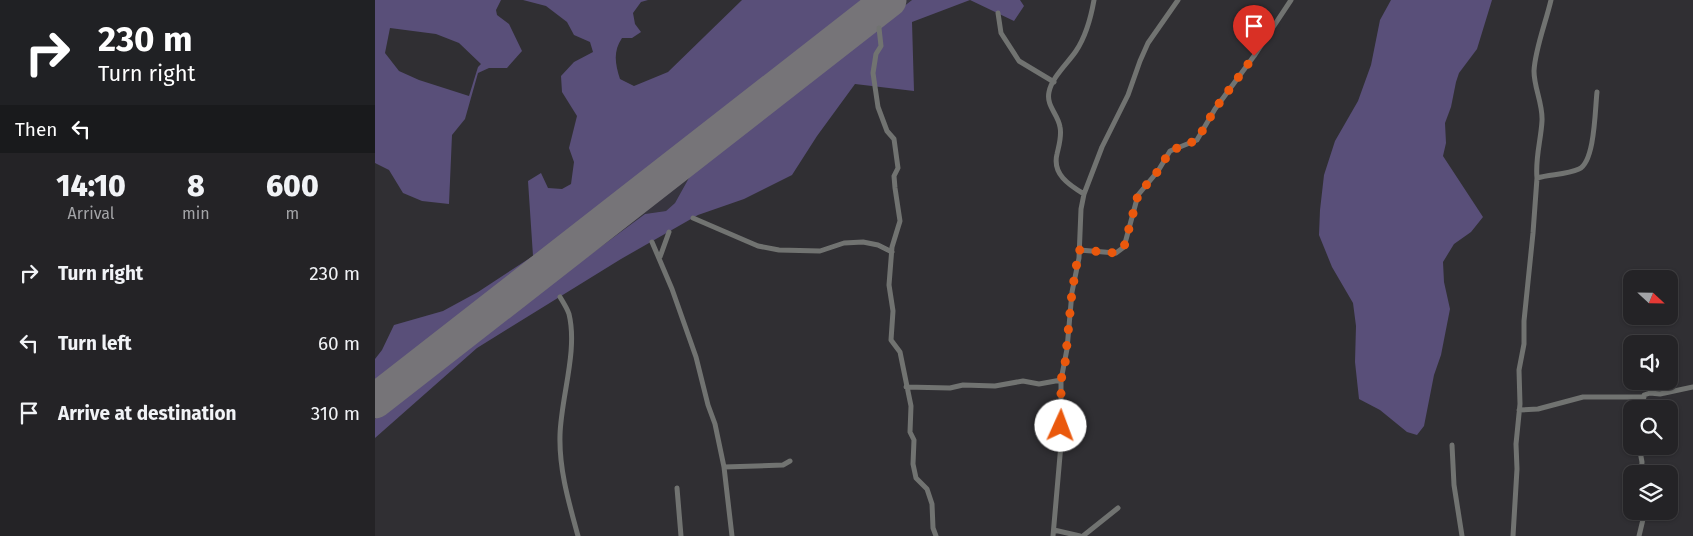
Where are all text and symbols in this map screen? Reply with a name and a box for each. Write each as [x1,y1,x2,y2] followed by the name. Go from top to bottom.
[1233,5,1275,56] pin
[1240,12,1268,40] icon: arrive
[98,18,192,60] text: 230 m
[15,20,80,85] icon: right
[98,60,195,87] text: Turn right
[67,115,95,143] icon: left
[15,118,57,141] text: Then
[56,168,126,204] text: 14:10
[187,168,205,204] text: 8
[266,168,319,204] text: 600
[68,204,115,223] text: Arrival
[182,204,210,223] text: min
[285,204,299,223] text: m
[15,259,43,287] icon: right
[58,262,143,285] text: Turn right
[309,262,360,285] text: 230 m
[1623,270,1677,325] north arrow
[1623,270,1678,520] map controls
[15,329,43,357] icon: left
[58,332,132,355] text: Turn left
[318,332,360,355] text: 60 m
[1623,335,1678,390] button: sound
[15,399,43,427] icon: arrive
[1034,399,1086,451] position arrow
[1623,400,1678,455] button: search
[58,402,237,425] text: Arrive at destination
[311,402,360,425] text: 310 m
[1623,465,1678,520] button: layers

